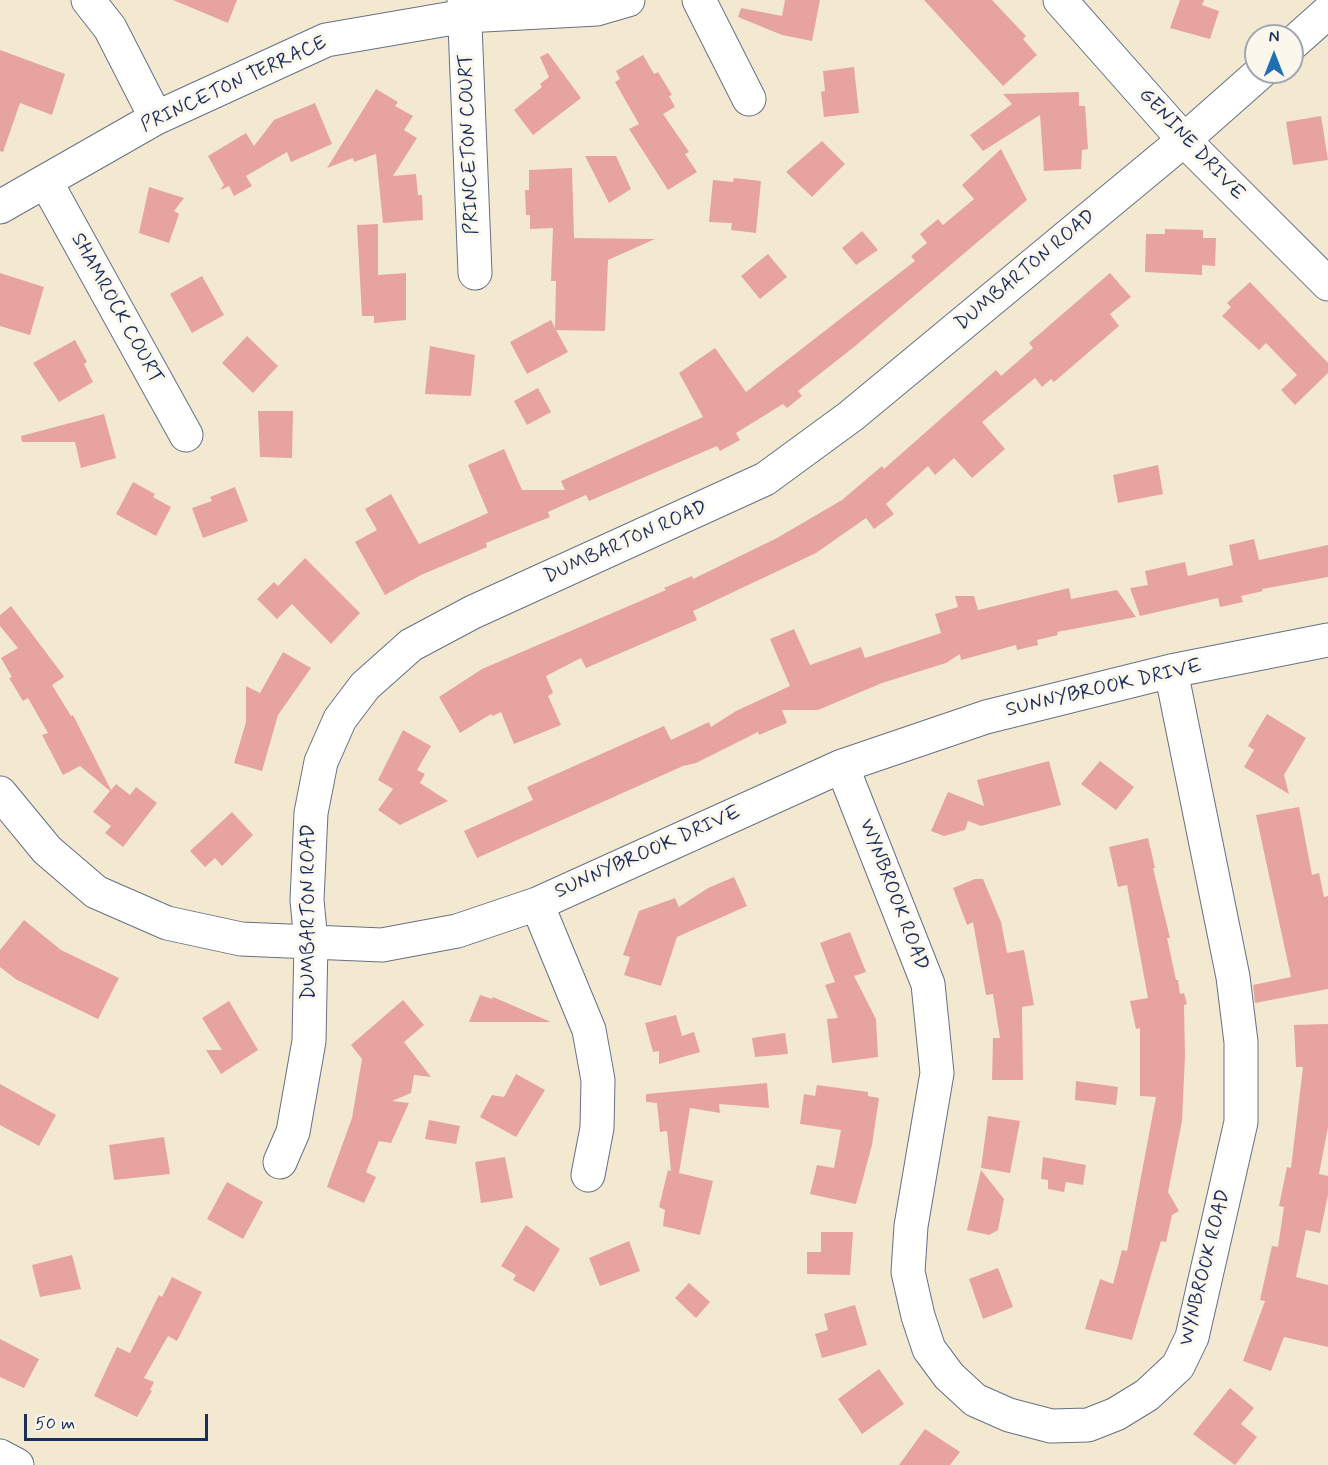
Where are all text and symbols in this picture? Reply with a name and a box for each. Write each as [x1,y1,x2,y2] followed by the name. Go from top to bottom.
[1244,24,1304,84] north arrow
[1269,27,1279,48] text: N
[137,31,331,139] street label: PRINCETON TERRACE
[455,53,485,235] street label: PRINCETON COURT
[1133,84,1249,206] street label: GENINE DRIVE
[951,205,1101,337] street label: DUMBARTON ROAD
[65,229,167,389] street label: SHAMROCK COURT
[541,496,711,590] street label: DUMBARTON ROAD
[1004,655,1204,723] street label: SUNNYBROOK DRIVE
[551,801,745,905] street label: SUNNYBROOK DRIVE
[853,816,933,974] street label: WYNBROOK ROAD
[298,824,322,1000] street label: DUMBARTON ROAD
[1175,1187,1237,1349] street label: WYNBROOK ROAD
[27,1402,212,1440] scale bar
[35,1412,75,1436] text: 50 m

